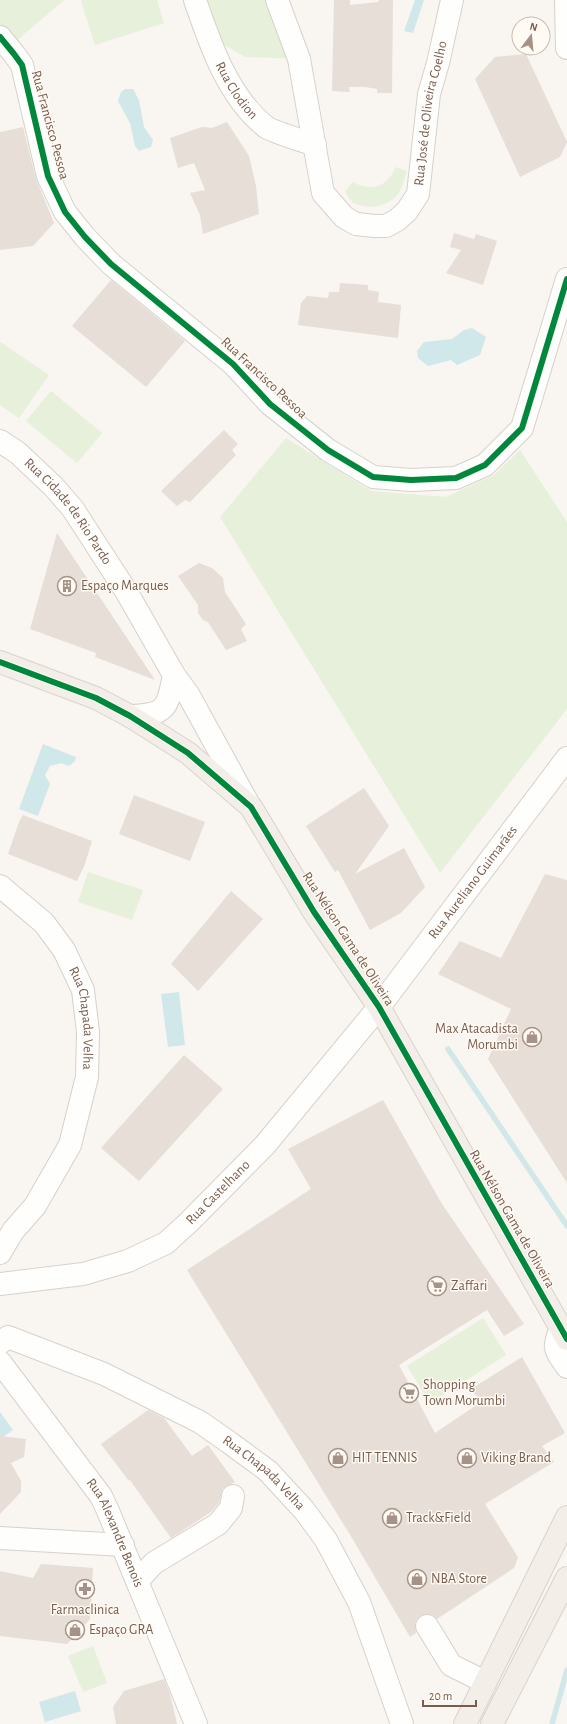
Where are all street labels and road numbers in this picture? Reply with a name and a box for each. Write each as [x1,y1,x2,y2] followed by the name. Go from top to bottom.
[412,40,450,186] street label: Rua José de Oliveira Coelho
[213,60,260,122] street label: Rua Clodion
[29,69,71,182] street label: Rua Francisco Pessoa
[218,335,310,422] street label: Rua Francisco Pessoa
[21,456,114,567] street label: Rua Cidade de Rio Pardo
[426,823,520,941] street label: Rua Aureliano Guimarães
[299,869,397,1009] street label: Rua Nélson Gama de Oliveira
[66,964,95,1071] street label: Rua Chapada Velha
[467,1148,558,1291] street label: Rua Nélson Gama de Oliveira
[183,1158,253,1227] street label: Rua Castelhano
[220,1433,308,1513] street label: Rua Chapada Velha
[84,1476,146,1589] street label: Rua Alexandre Benois

